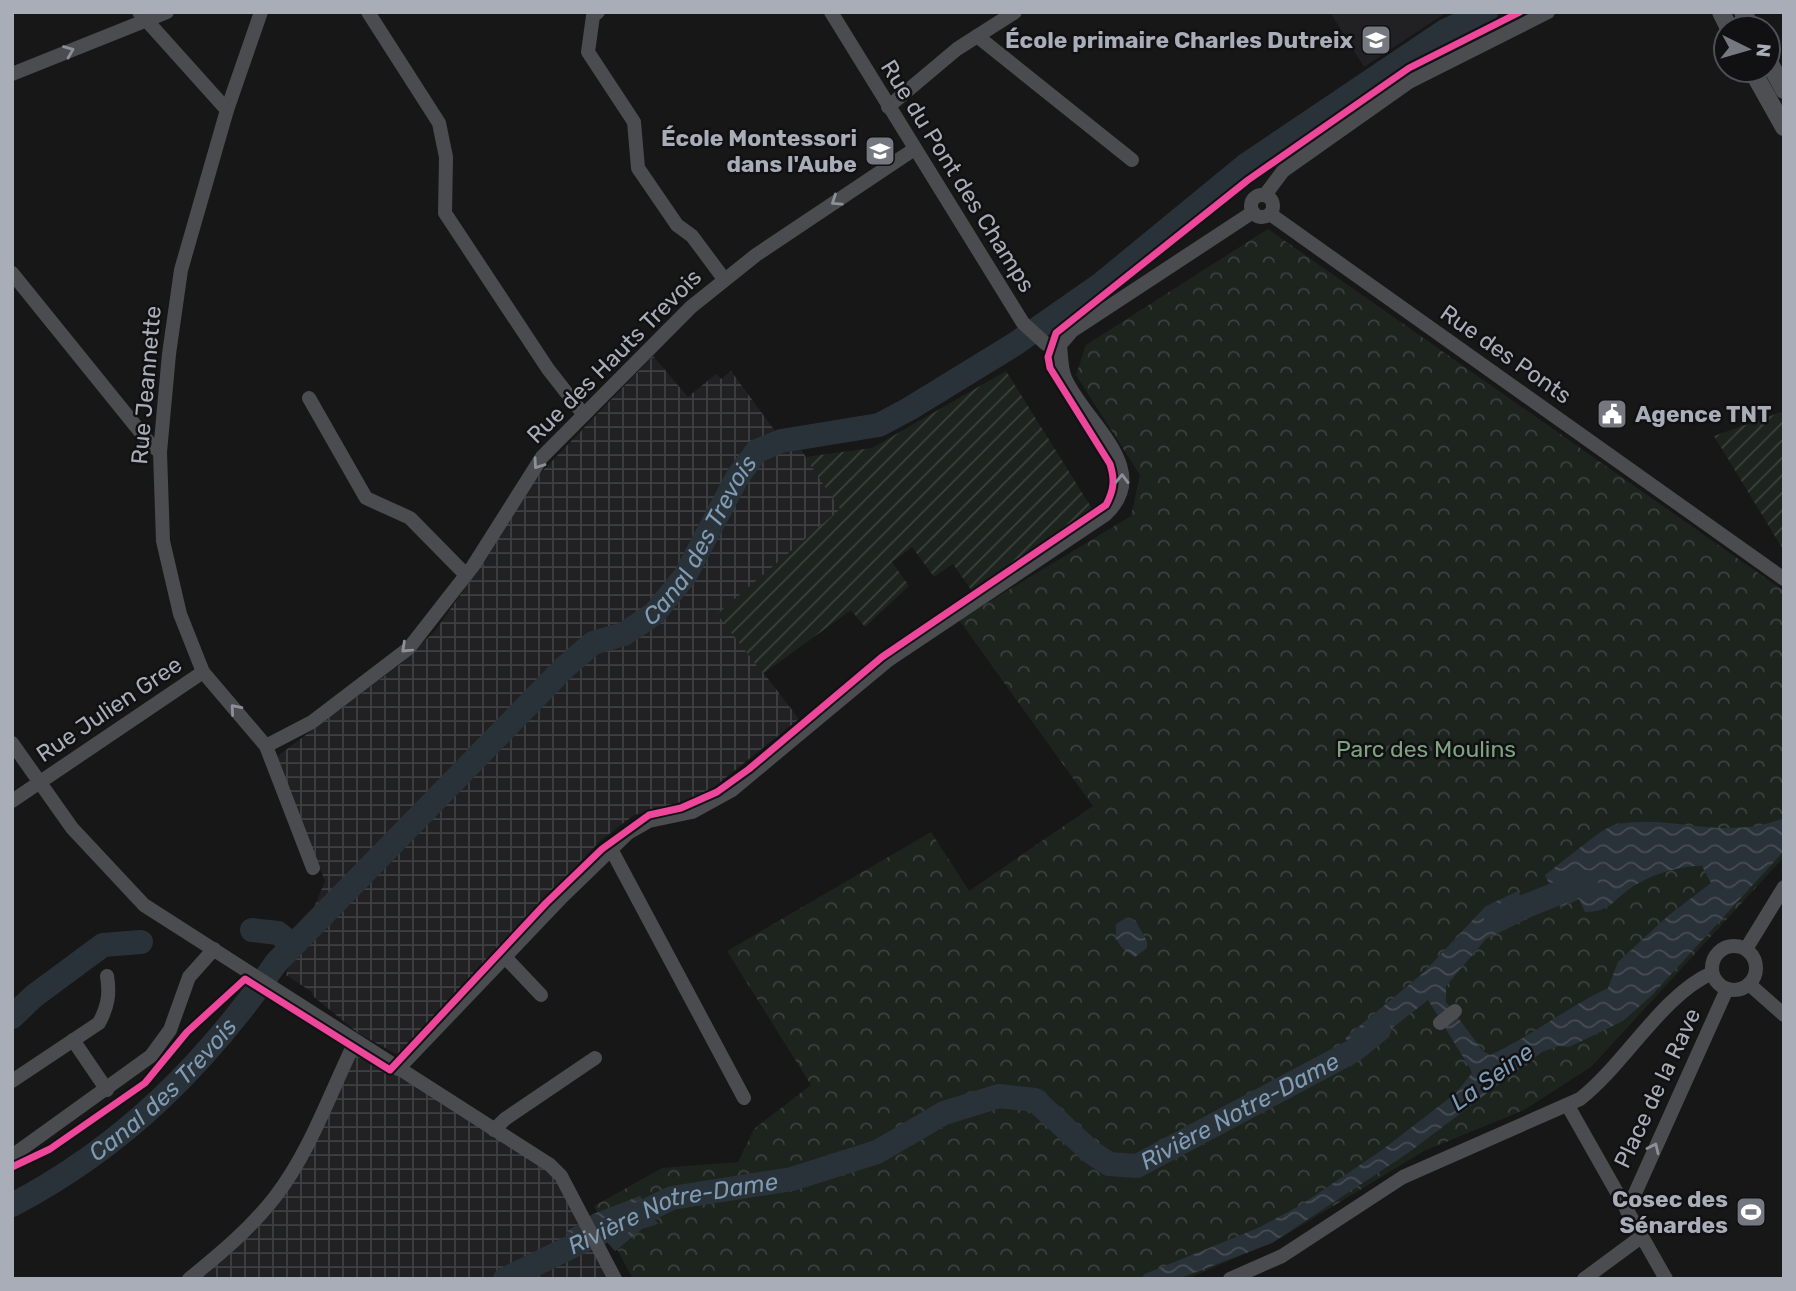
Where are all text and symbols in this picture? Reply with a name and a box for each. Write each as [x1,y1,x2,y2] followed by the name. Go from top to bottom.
[1712,14,1782,84] north arrow
[1359,23,1393,57] school or university icon: École primaire Charles Dutreix
[1005,26,1353,54] place label: École primaire Charles Dutreix
[1751,43,1775,58] text: N
[63,46,75,60] one-way arrow
[875,55,1041,297] street label: Rue du Pont des Champs
[661,124,857,178] place label: École Montessori dans l'Aube
[863,134,897,168] school or university icon: École Montessori dans l'Aube
[831,193,844,206] one-way arrow
[521,263,707,449] street label: Rue des Hauts Trevois
[1435,298,1577,410] street label: Rue des Ponts
[125,305,167,465] street label: Rue Jeannette
[1595,397,1629,431] public building icon: Agence TNT
[1635,400,1771,428] place label: Agence TNT
[638,450,763,631] water label: Canal des Trevois
[534,456,546,469] one-way arrow
[1115,473,1130,484] one-way arrow
[401,640,414,653] one-way arrow
[31,650,187,768] street label: Rue Julien Gree
[231,704,243,717] one-way arrow
[1336,735,1516,763] park label: Parc des Moulins
[1608,1004,1706,1172] street label: Place de la Rave
[83,1013,243,1167] water label: Canal des Trevois
[1445,1038,1539,1116] water label: La Seine
[1135,1047,1344,1176] water label: Rivière Notre-Dame
[1646,1143,1660,1155] one-way arrow
[563,1167,780,1260] water label: Rivière Notre-Dame
[1612,1185,1728,1239] place label: Cosec des Sénardes
[1734,1195,1768,1229] sports icon: Cosec des Sénardes

